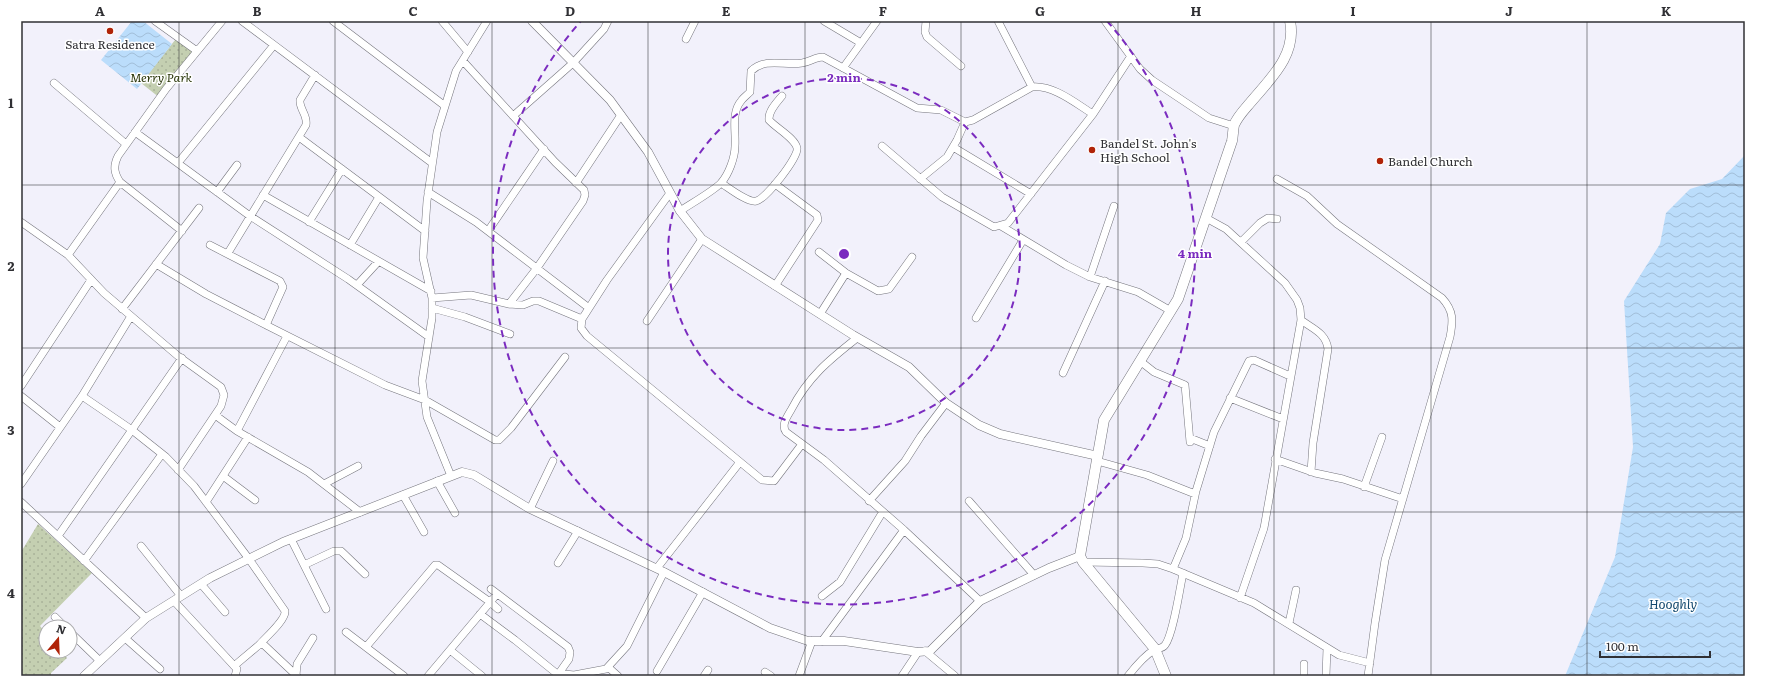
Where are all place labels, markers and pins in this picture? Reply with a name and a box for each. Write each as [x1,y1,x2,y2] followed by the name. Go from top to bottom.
[105,26,115,36] marker: Satra Residence
[65,35,155,53] place label: Satra Residence
[1100,134,1197,166] place label: Bandel St. John's High School
[1087,145,1097,155] marker: Bandel St. John's High School
[1388,152,1473,170] place label: Bandel Church
[1375,156,1385,166] marker: Bandel Church
[837,247,851,261] centre of rings

